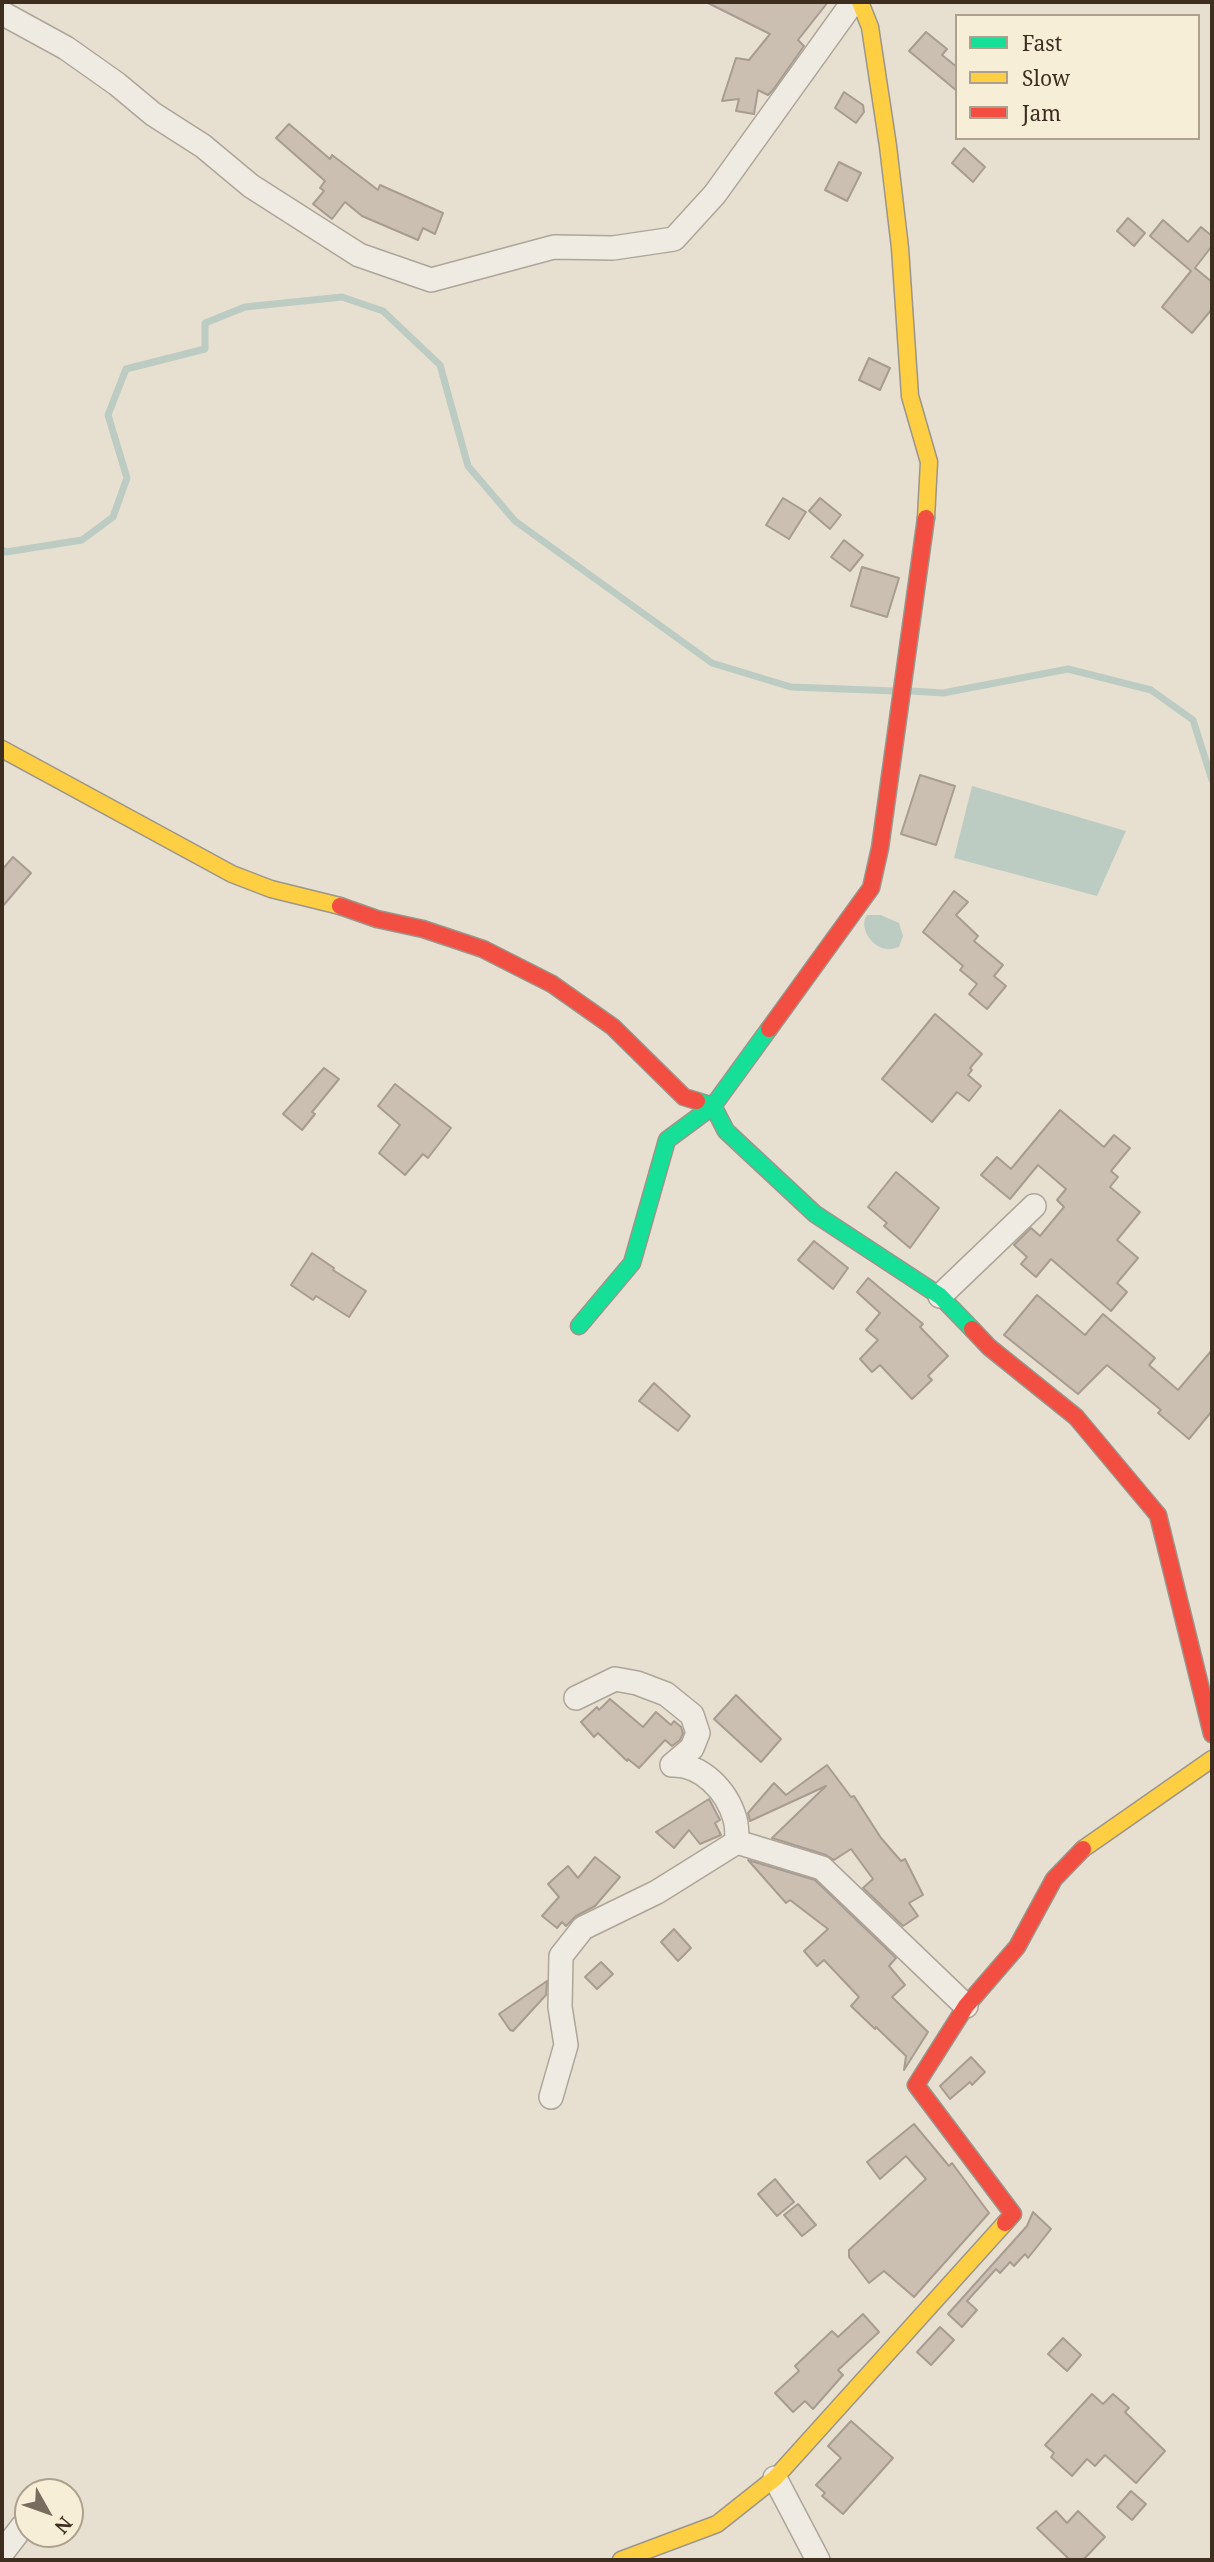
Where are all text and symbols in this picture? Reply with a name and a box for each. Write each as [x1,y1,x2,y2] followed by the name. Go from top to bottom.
[955,14,1200,140] legend
[1022,29,1062,57] text: Fast
[1022,64,1070,92] text: Slow
[1022,99,1061,127] text: Jam
[14,2478,84,2548] north arrow
[49,2511,78,2539] text: N

